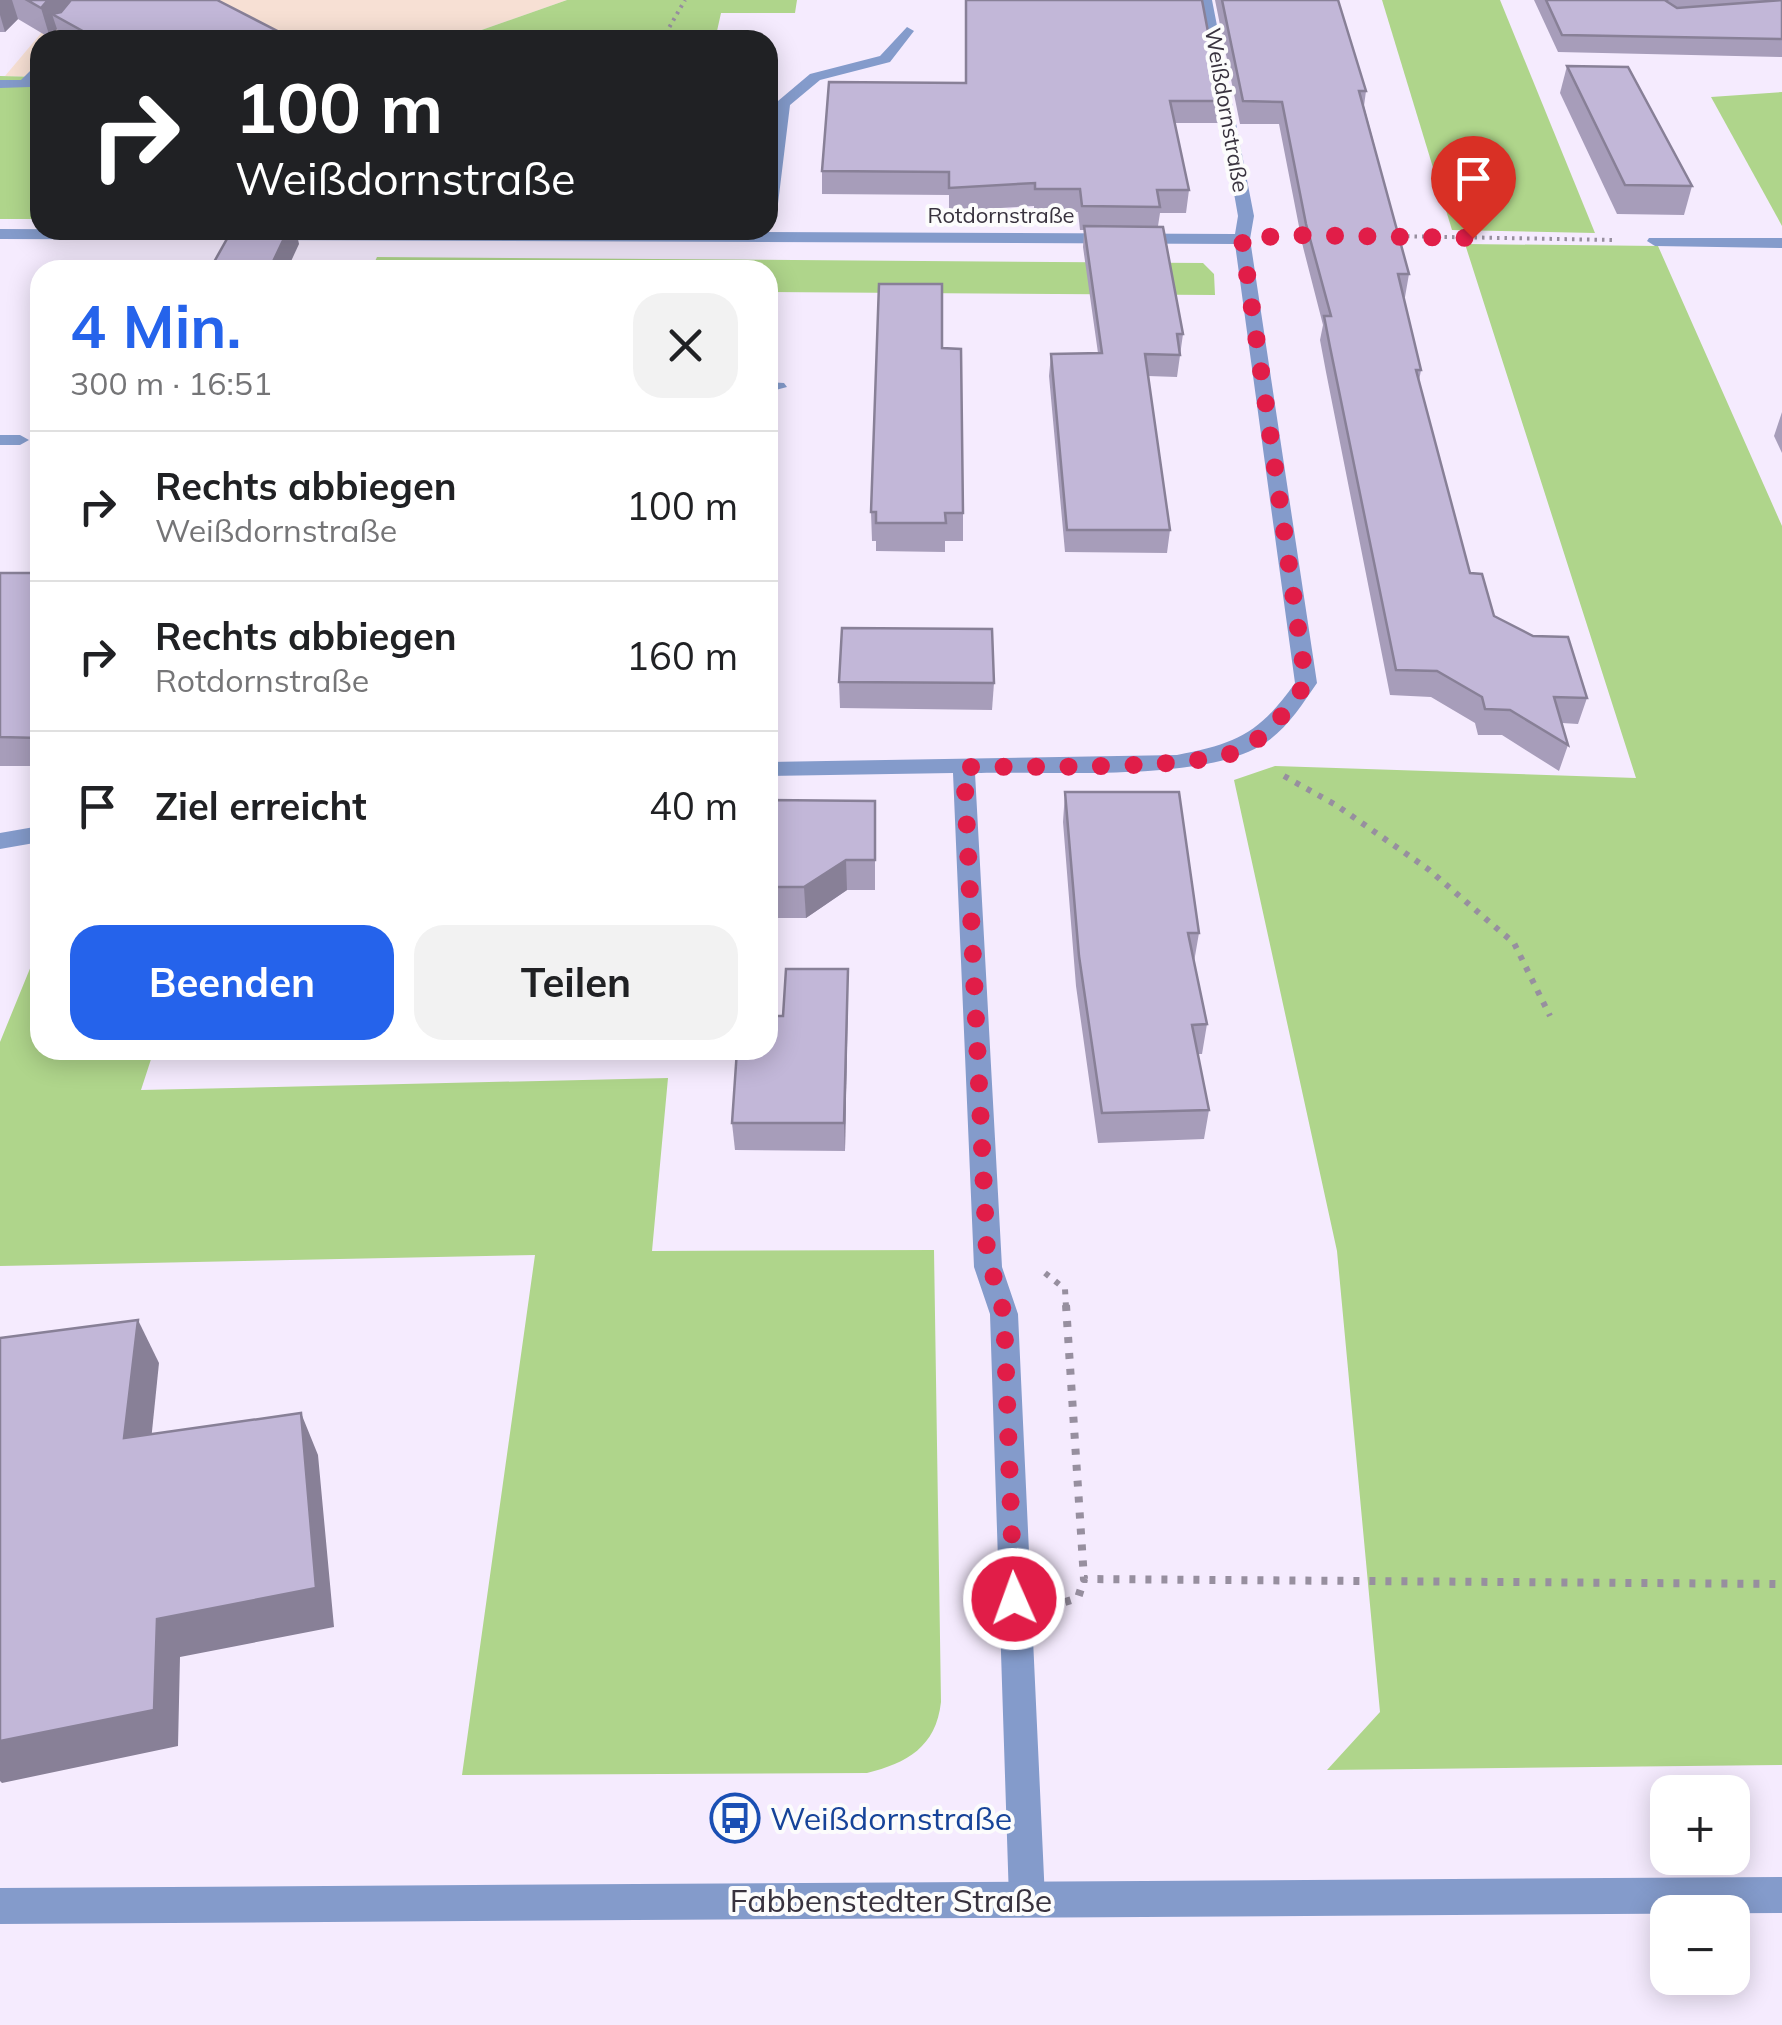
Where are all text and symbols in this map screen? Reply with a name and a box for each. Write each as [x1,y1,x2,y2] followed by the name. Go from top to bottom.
[1199,26,1255,194] street label: Weißdornstraße
[235,63,443,151] text: 100 m
[70,70,200,200] icon: right
[1431,136,1516,239] pin
[235,150,575,206] text: Weißdornstraße
[1446,151,1501,206] icon: arrive
[927,201,1075,229] street label: Rotdornstraße
[70,288,241,363] text: 4 Min.
[633,293,738,398] button: close
[70,363,272,403] text: 300 m · 16:51
[155,462,457,510] text: Rechts abbiegen
[70,479,125,534] icon: right
[626,482,738,530] text: 100 m
[155,510,397,550] text: Weißdornstraße
[155,612,457,660] text: Rechts abbiegen
[70,629,125,684] icon: right
[626,632,738,680] text: 160 m
[155,660,369,700] text: Rotdornstraße
[70,779,125,834] icon: arrive
[155,782,367,830] text: Ziel erreicht
[649,782,738,830] text: 40 m
[70,925,394,1040] button: Beenden
[414,925,738,1040] button: Teilen
[962,1547,1066,1651] position arrow
[1650,1775,1750,1995] map controls
[1650,1775,1750,1875] button: +
[709,1792,761,1844] bus stop icon: Weißdornstraße
[770,1798,1012,1838] place label: Weißdornstraße
[730,1880,1052,1920] street label: Fabbenstedter Straße
[1650,1895,1750,1995] button: −

